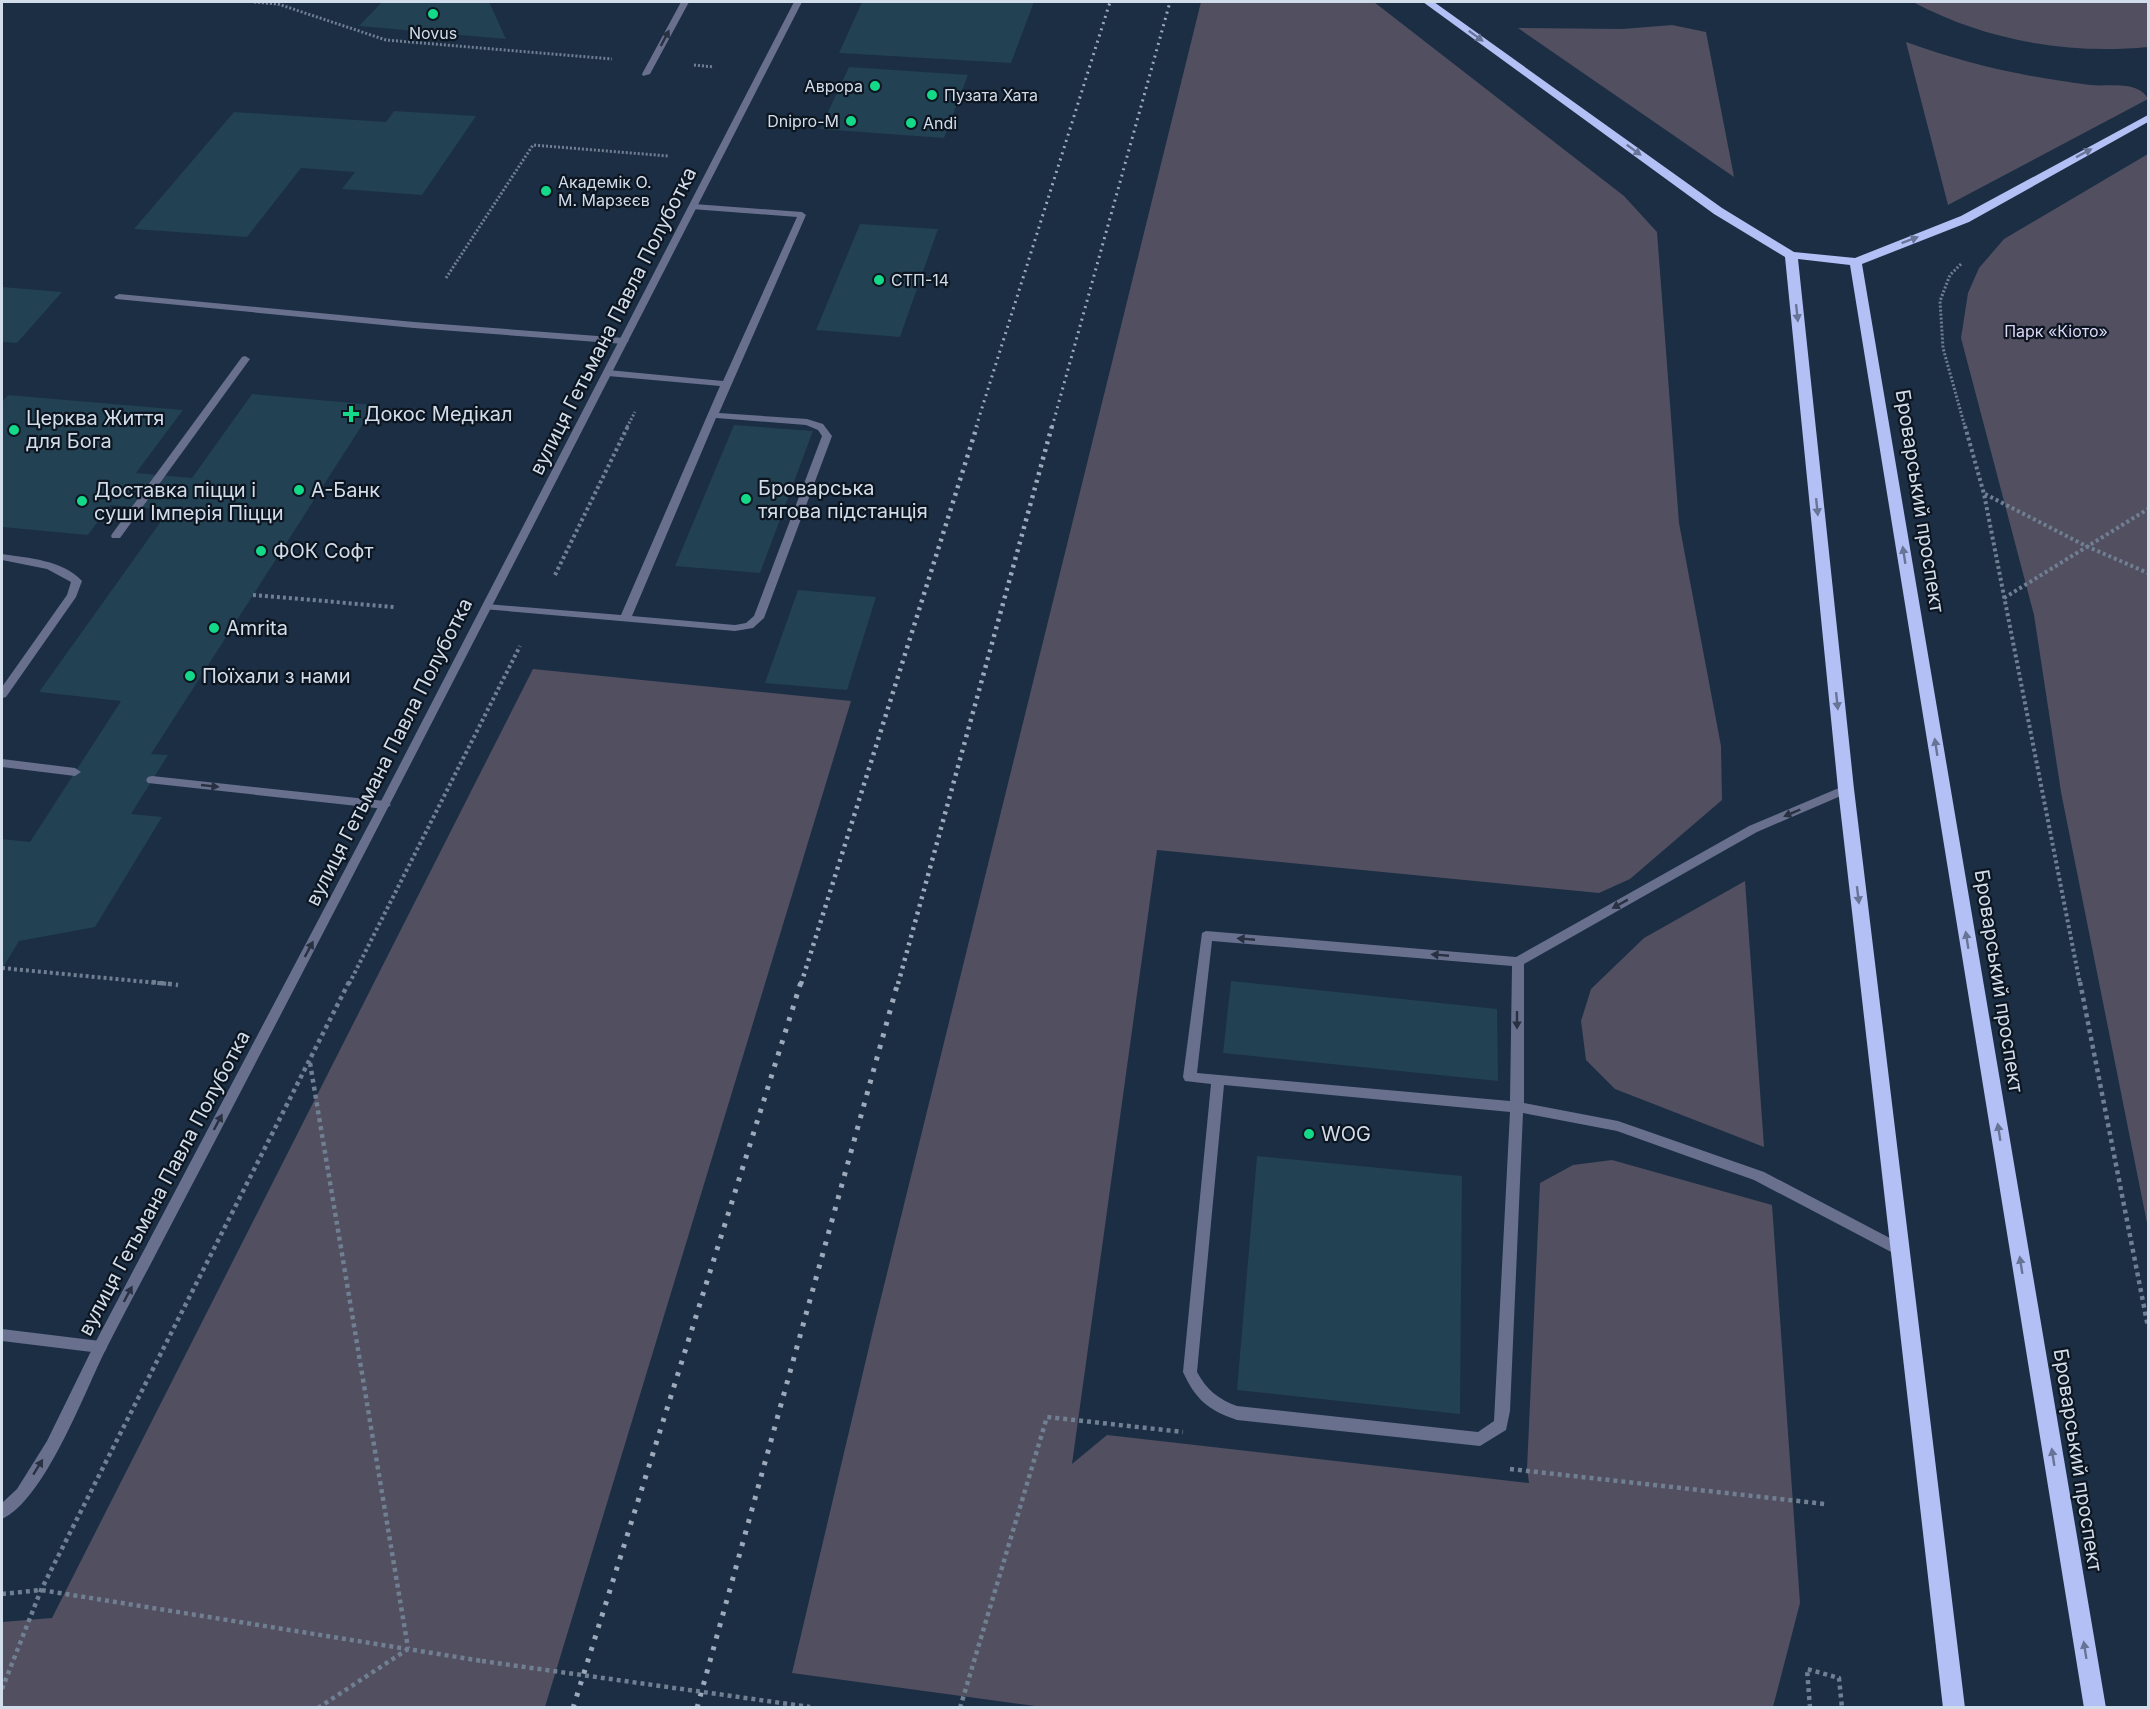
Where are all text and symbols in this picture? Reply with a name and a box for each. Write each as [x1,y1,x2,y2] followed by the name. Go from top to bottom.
[426,7,440,21] marker: Novus
[409,23,457,43] place label: Novus
[660,29,670,47] one-way arrow
[1467,30,1483,42] one-way arrow
[805,76,863,96] place label: Аврора
[868,79,882,93] marker: Аврора
[944,85,1038,105] place label: Пузата Хата
[925,88,939,102] marker: Пузата Хата
[767,111,839,131] place label: Dnipro-M
[923,113,957,133] place label: Andi
[844,114,858,128] marker: Dnipro-M
[904,116,918,130] marker: Andi
[1625,144,1641,156] one-way arrow
[2076,148,2093,158] one-way arrow
[525,163,701,479] street label: вулиця Гетьмана Павла Полуботка
[558,172,652,210] place label: Академік О. М. Марзєєв
[539,184,553,198] marker: Академік О. М. Марзєєв
[1902,235,1920,245] one-way arrow
[891,270,949,290] place label: СТП-14
[872,273,886,287] marker: СТП-14
[1792,304,1802,323] one-way arrow
[2004,321,2108,341] park label: Парк «Кіото»
[1890,388,1950,615] street label: Броварський проспект
[364,402,513,426] place label: Докос Медікал
[342,405,360,423] marker: Докос Медікал
[26,406,164,453] place label: Церква Життя для Бога
[7,423,21,437] marker: Церква Життя для Бога
[758,476,928,523] place label: Броварська тягова підстанція
[94,478,284,525] place label: Доставка піцци і суши Імперія Піцци
[311,478,380,502] place label: А-Банк
[292,483,306,497] marker: А-Банк
[739,492,753,506] marker: Броварська тягова підстанція
[75,494,89,508] marker: Доставка піцци і суши Імперія Піцци
[1812,498,1822,517] one-way arrow
[273,539,374,563] place label: ФОК Софт
[254,544,268,558] marker: ФОК Софт
[1899,545,1908,564] one-way arrow
[301,594,477,910] street label: вулиця Гетьмана Павла Полуботка
[226,616,288,640] place label: Amrita
[207,621,221,635] marker: Amrita
[202,664,351,688] place label: Поїхали з нами
[183,669,197,683] marker: Поїхали з нами
[1832,692,1842,711] one-way arrow
[1931,738,1940,757] one-way arrow
[201,781,220,791] one-way arrow
[1783,808,1801,818] one-way arrow
[1969,868,2029,1095] street label: Броварський проспект
[1853,886,1863,905] one-way arrow
[1611,899,1628,909] one-way arrow
[1963,930,1972,949] one-way arrow
[1237,934,1256,944] one-way arrow
[304,940,314,957] one-way arrow
[1431,950,1450,960] one-way arrow
[1513,1011,1522,1030] one-way arrow
[73,1026,255,1340] street label: вулиця Гетьмана Павла Полуботка
[213,1113,223,1130] one-way arrow
[1321,1122,1371,1146] place label: WOG
[1994,1122,2003,1141] one-way arrow
[1302,1127,1316,1141] marker: WOG
[2016,1255,2025,1274] one-way arrow
[123,1285,133,1302] one-way arrow
[2048,1347,2108,1574] street label: Броварський проспект
[2048,1448,2057,1467] one-way arrow
[33,1459,44,1475] one-way arrow
[2080,1640,2089,1659] one-way arrow

